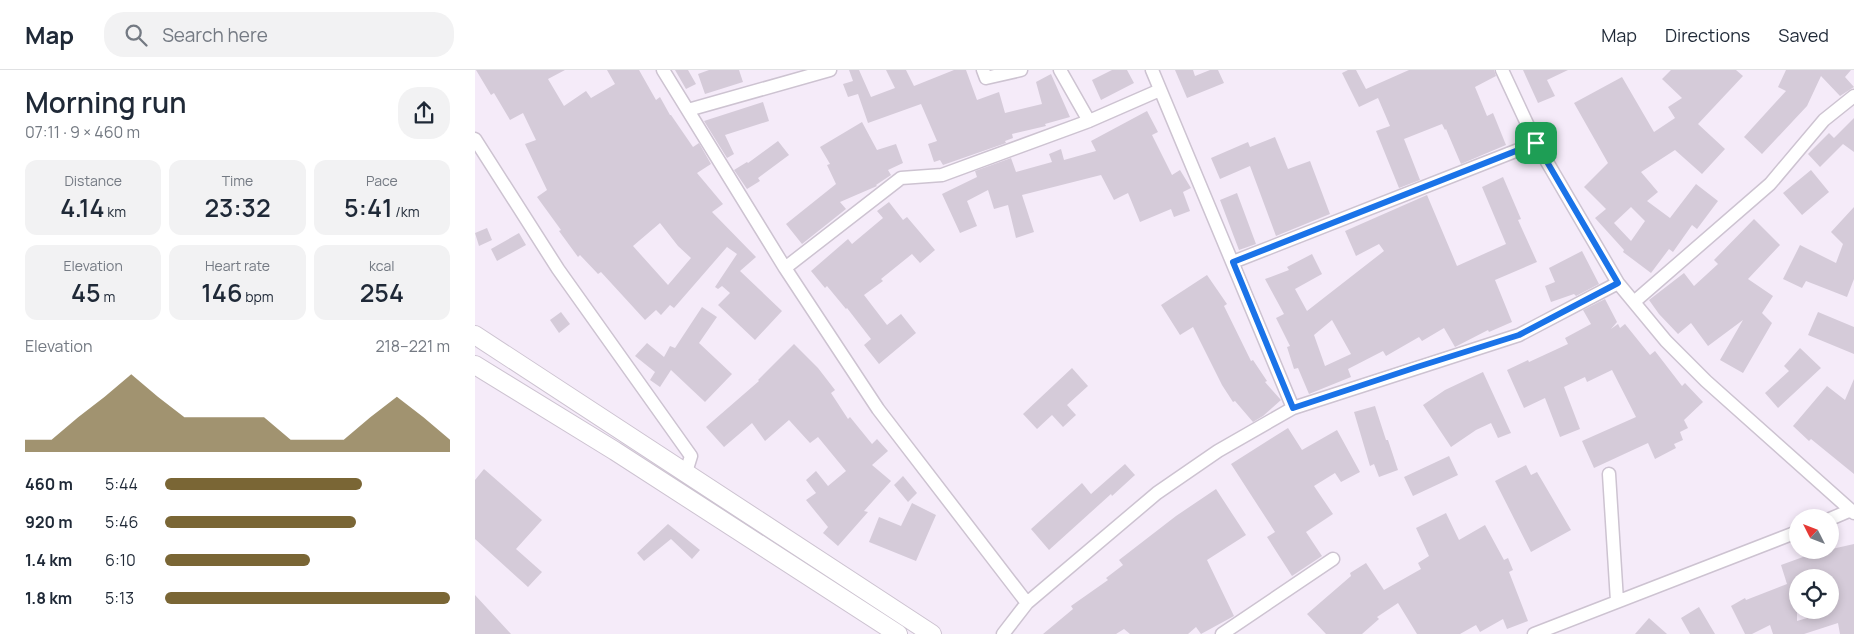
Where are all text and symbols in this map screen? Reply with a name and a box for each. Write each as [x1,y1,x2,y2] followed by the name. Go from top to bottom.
[104,12,454,57] search box
[25,18,74,51] text: Map
[122,21,150,49] icon: search
[162,22,268,48] text: Search here
[1601,23,1637,47] text: Map
[1665,23,1750,47] text: Directions
[1778,23,1829,47] text: Saved
[25,83,186,121] text: Morning run
[398,87,450,139] button: share
[25,121,140,143] text: 07:11 · 9 × 460 m
[1515,122,1557,164] pin
[1522,129,1550,157] icon: arrive
[64,171,122,190] text: Distance
[222,171,253,190] text: Time
[366,171,398,190] text: Pace
[60,190,105,225] text: 4.14
[204,190,271,225] text: 23:32
[344,190,393,225] text: 5:41
[105,202,126,221] text: km
[393,202,420,221] text: /km
[64,256,123,275] text: Elevation
[205,256,270,275] text: Heart rate
[369,256,395,275] text: kcal
[71,275,101,310] text: 45
[201,275,242,310] text: 146
[360,275,404,310] text: 254
[101,287,115,306] text: m
[242,287,274,306] text: bpm
[25,335,93,357] text: Elevation
[375,335,450,357] text: 218–221 m
[25,473,73,495] text: 460 m
[105,473,138,495] text: 5:44
[1789,509,1839,559] north arrow
[1789,509,1839,619] map controls
[25,511,73,533] text: 920 m
[105,511,138,533] text: 5:46
[25,549,72,571] text: 1.4 km
[105,549,136,571] text: 6:10
[1789,569,1839,619] button: locate
[25,587,72,609] text: 1.8 km
[105,587,134,609] text: 5:13

